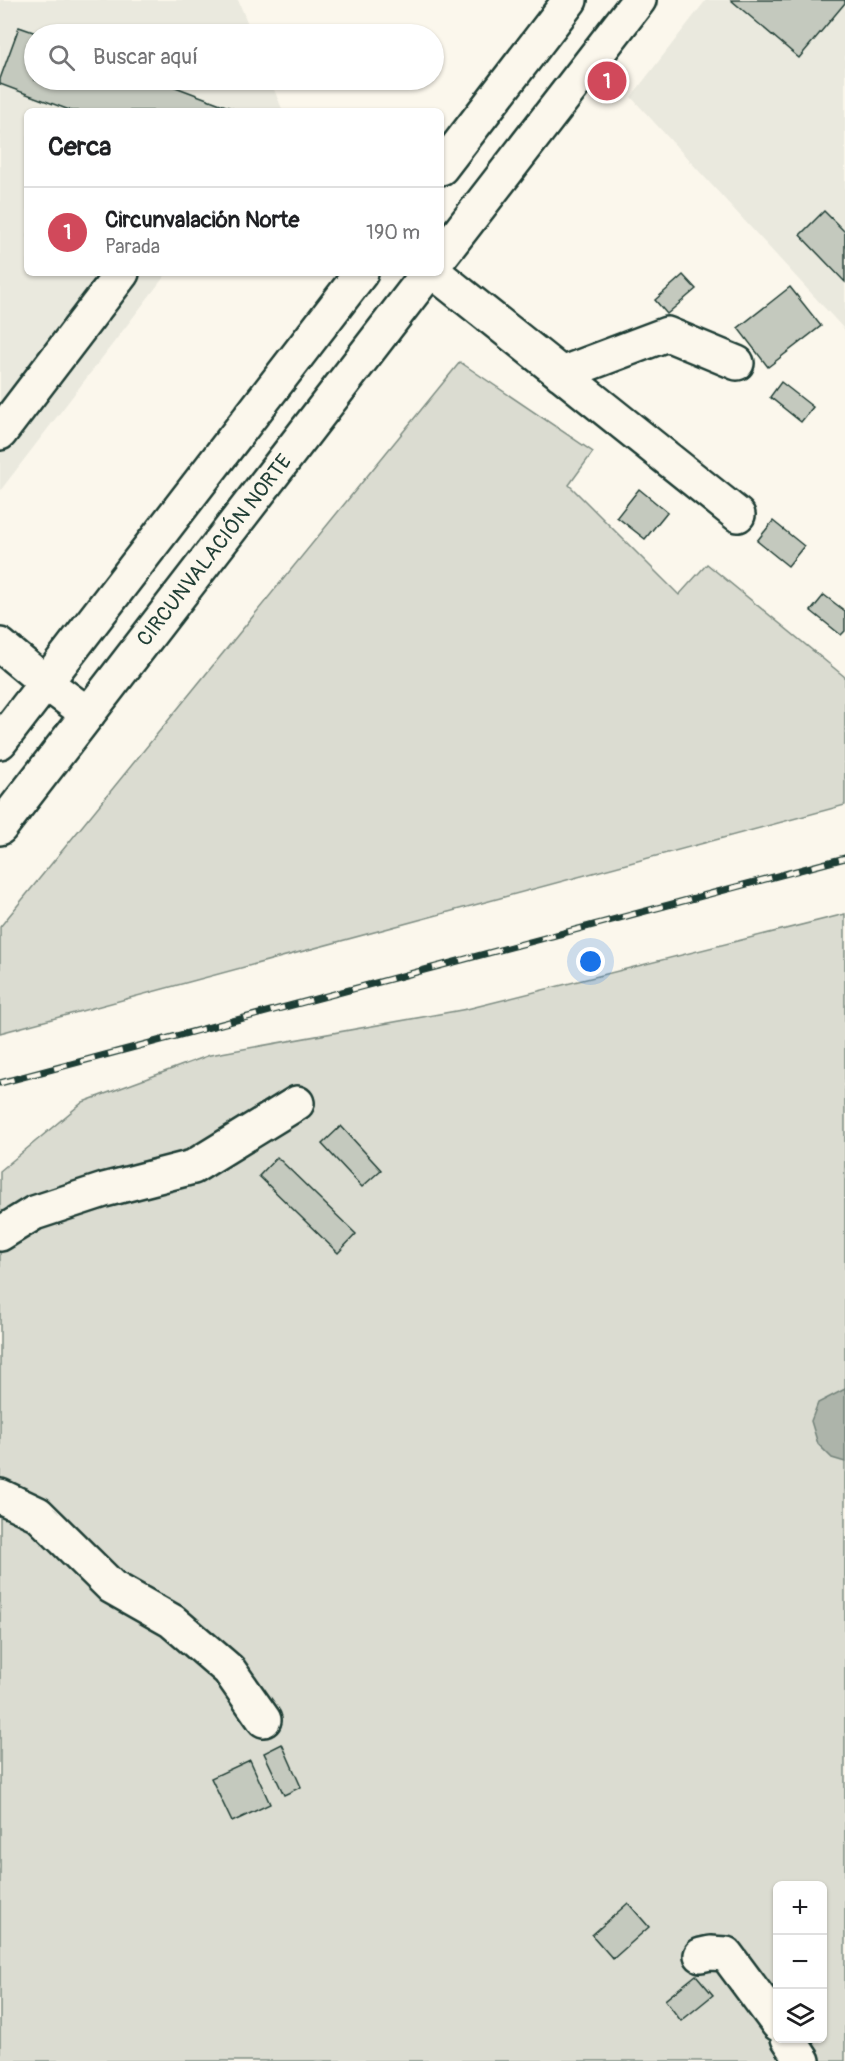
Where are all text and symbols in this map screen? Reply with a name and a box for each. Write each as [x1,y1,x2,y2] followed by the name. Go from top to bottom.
[24,24,444,90] search box
[45,41,78,74] icon: search
[93,43,198,71] text: Buscar aquí
[588,58,626,104] pin: 1
[48,131,111,163] text: Cerca
[105,206,299,234] text: Circunvalación Norte
[64,220,71,245] text: 1
[366,220,420,245] text: 190 m
[105,234,160,259] text: Parada
[130,448,298,652] street label: CIRCUNVALACIÓN NORTE
[576,947,605,976] your location
[773,1881,827,2043] map controls
[773,1881,827,1935] button: +
[773,1935,827,1989] button: −
[773,1989,827,2043] button: layers

